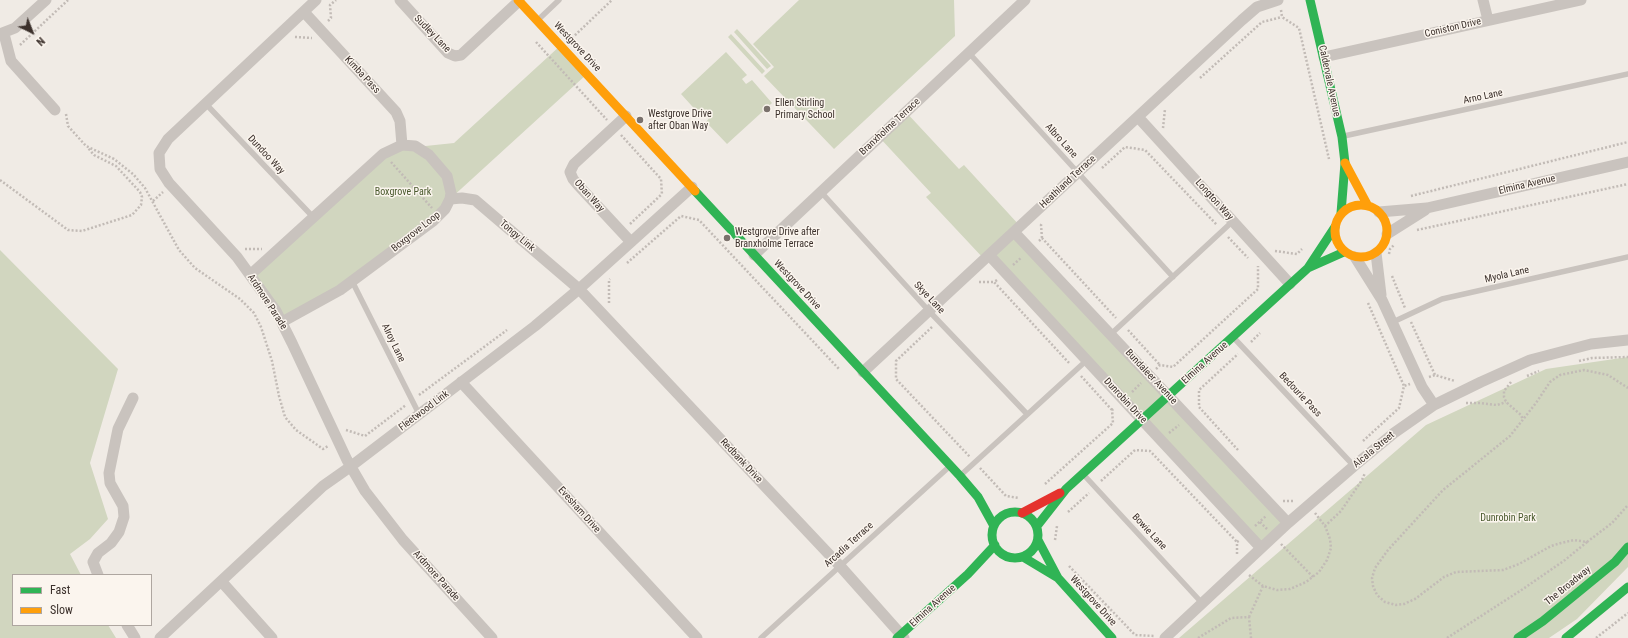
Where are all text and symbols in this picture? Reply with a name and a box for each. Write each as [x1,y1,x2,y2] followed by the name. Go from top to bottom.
[12,12,52,52] north arrow
[411,13,453,55] street label: Sudley Lane
[1424,16,1482,40] street label: Coniston Drive
[551,20,603,74] street label: Westgrove Drive
[34,34,47,48] text: N
[1316,44,1342,118] street label: Caldervale Avenue
[342,54,382,96] street label: Kimba Pass
[1462,87,1504,107] street label: Arno Lane
[857,96,923,158] street label: Branxholme Terrace
[775,97,835,120] place label: Ellen Stirling Primary School
[762,104,772,114] marker: Ellen Stirling Primary School
[648,108,712,132] place label: Westgrove Drive after Oban Way
[635,115,645,125] marker: Westgrove Drive after Oban Way
[1042,121,1080,161] street label: Albro Lane
[245,133,287,177] street label: Dundoo Way
[1038,153,1098,211] street label: Heathland Terrace
[1497,173,1557,197] street label: Elmina Avenue
[571,177,607,215] street label: Oban Way
[1193,177,1235,223] street label: Longton Way
[375,186,431,198] park label: Boxgrove Park
[389,209,443,255] street label: Boxgrove Loop
[497,218,537,254] street label: Tongy Link
[735,226,820,250] place label: Westgrove Drive after Branxholme Terrace
[722,233,732,243] marker: Westgrove Drive after Branxholme Terrace
[771,258,823,312] street label: Westgrove Drive
[1484,264,1530,286] street label: Myola Lane
[245,272,289,332] street label: Ardmore Parade
[911,279,947,317] street label: Skye Lane
[379,322,407,364] street label: Alroy Lane
[1180,339,1230,387] street label: Elmina Avenue
[1123,347,1179,407] street label: Bundaleer Avenue
[1276,370,1324,420] street label: Bedourie Pass
[1101,376,1149,426] street label: Dunrobin Drive
[397,388,451,434] street label: Fleetwood Link
[1351,429,1397,471] street label: Alcala Street
[717,436,765,486] street label: Redbank Drive
[555,485,603,535] street label: Evesham Drive
[1129,511,1169,553] street label: Bowie Lane
[1480,512,1536,524] park label: Dunrobin Park
[822,520,876,570] street label: Arcadia Terrace
[410,548,462,604] street label: Ardmore Parade
[1543,564,1593,608] street label: The Broadway
[1067,573,1119,629] street label: Westgrove Drive
[12,574,152,626] legend
[908,582,958,630] street label: Elmina Avenue
[50,583,70,597] text: Fast
[50,603,73,617] text: Slow

